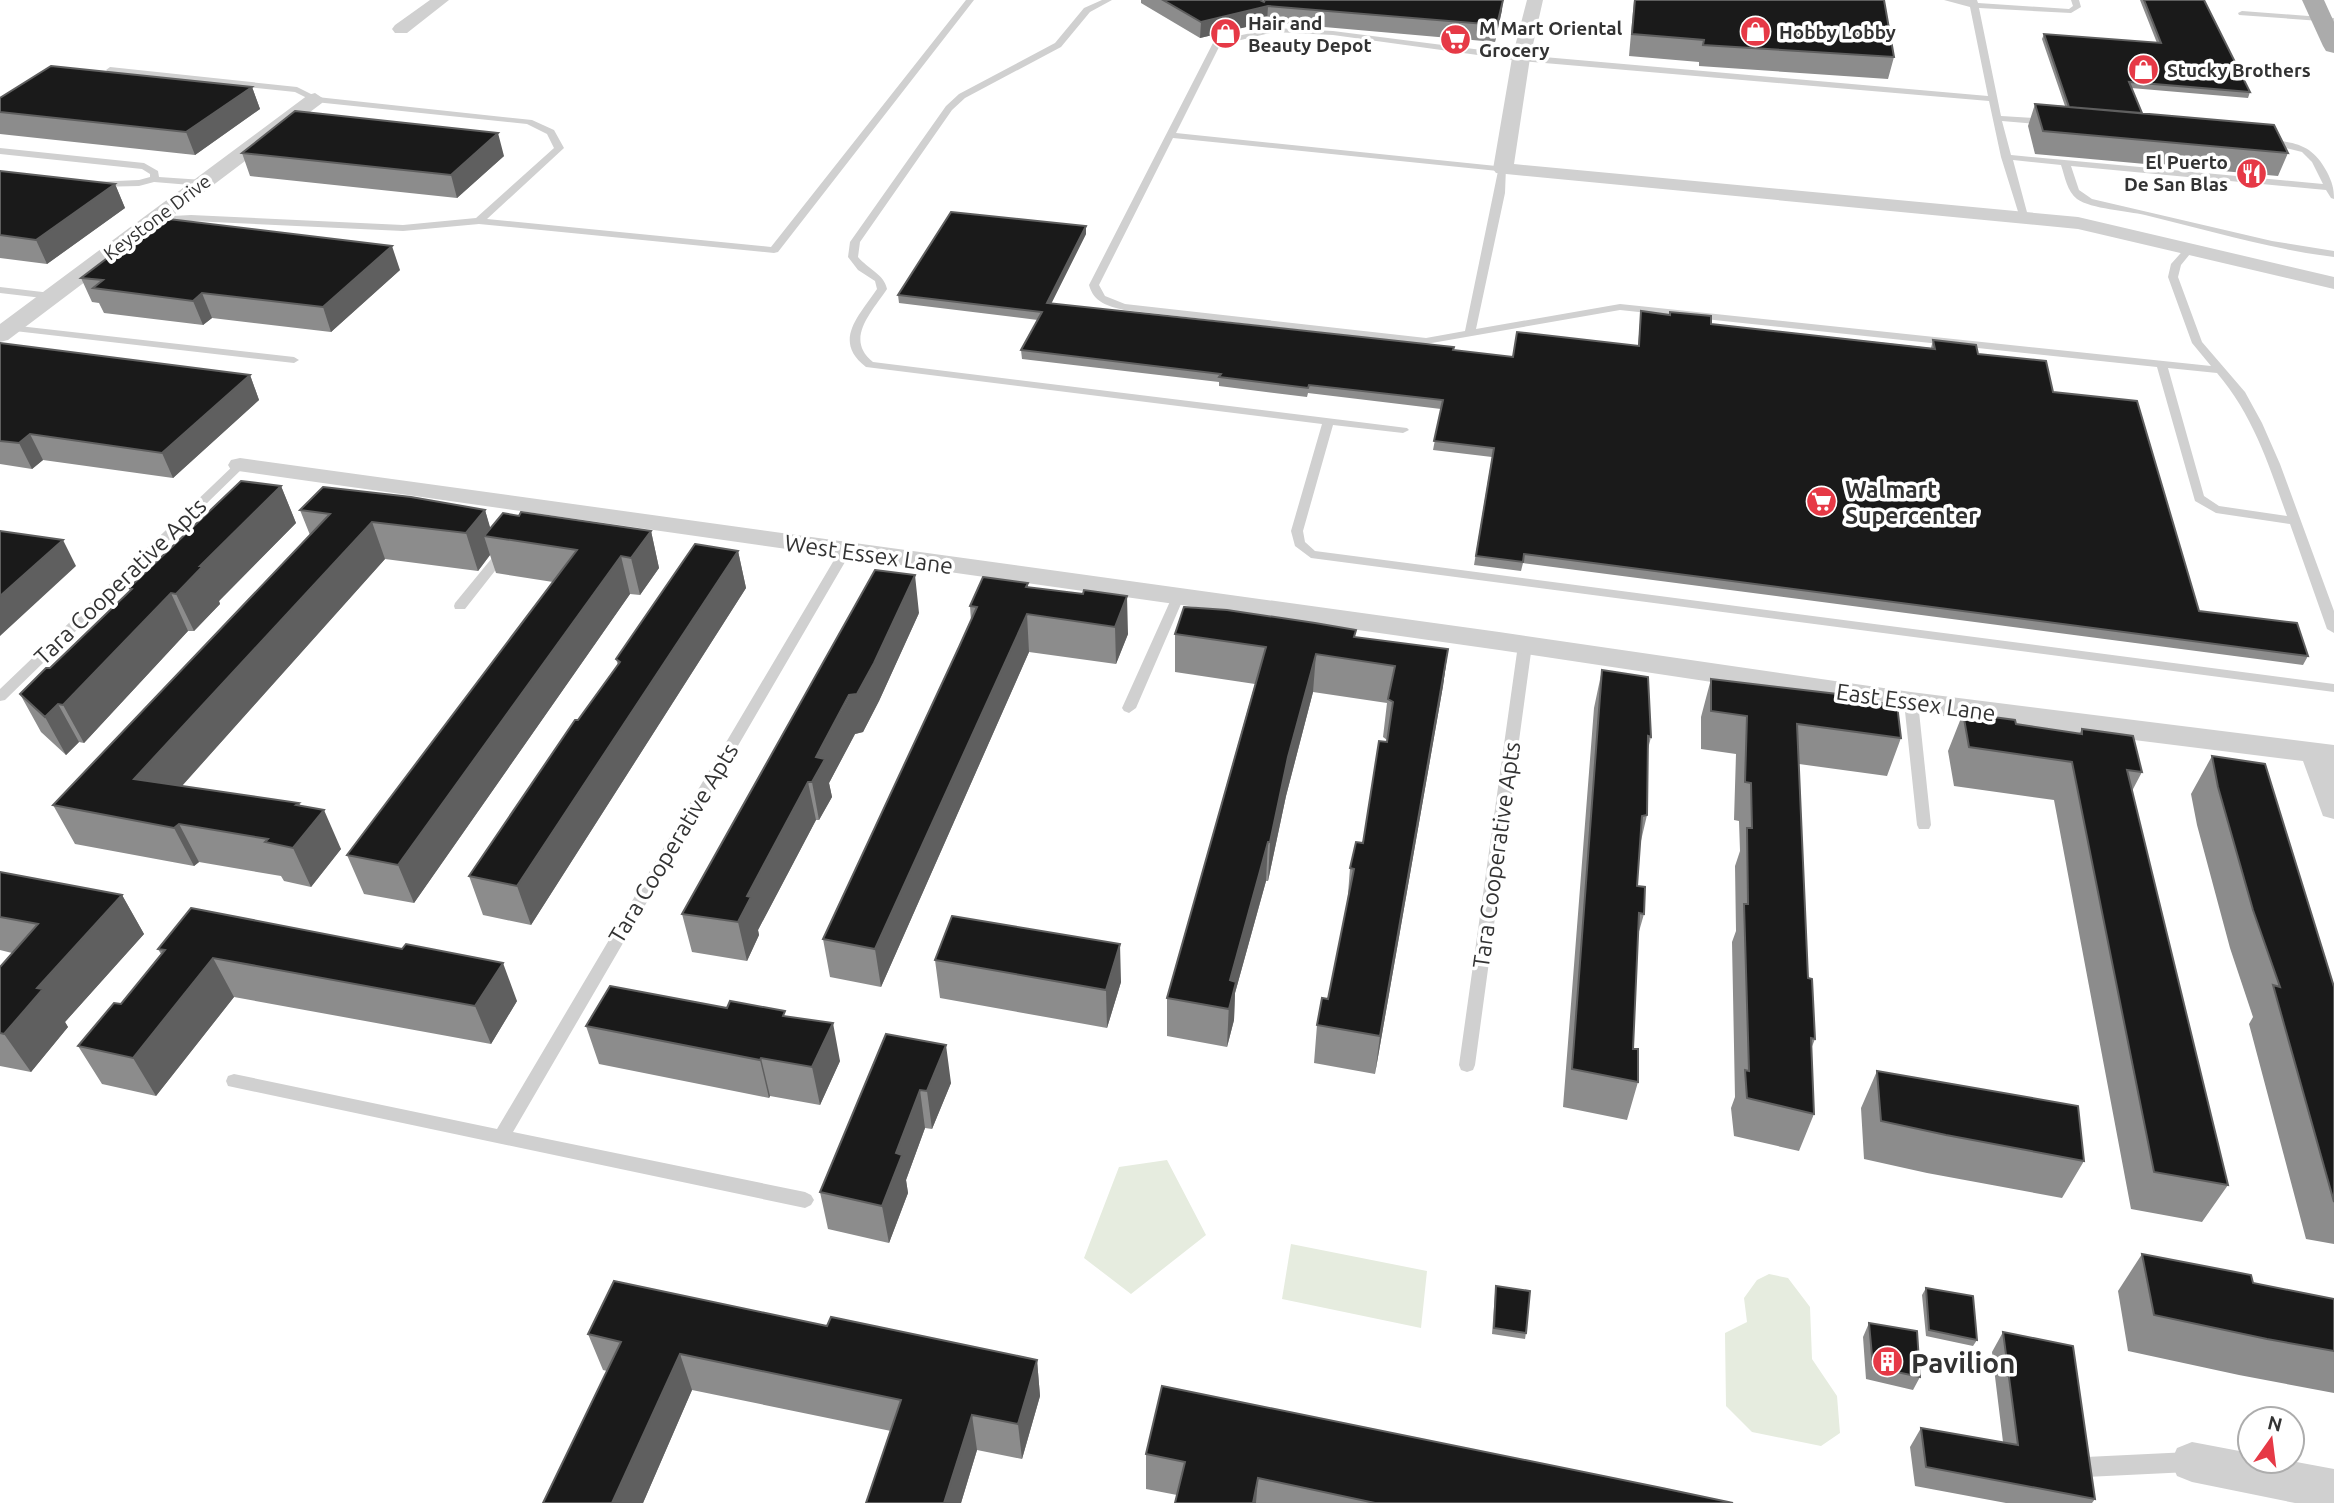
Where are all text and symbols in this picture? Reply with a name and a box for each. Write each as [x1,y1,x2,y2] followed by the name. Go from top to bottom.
[1248,12,1372,56] place label: Hair and Beauty Depot
[1739,15,1773,49] shop icon: Hobby Lobby
[1208,17,1242,51] shop icon: Hair and Beauty Depot
[1479,17,1622,61] place label: M Mart Oriental Grocery
[1779,21,1896,43] place label: Hobby Lobby
[1439,22,1473,56] supermarket icon: M Mart Oriental Grocery
[2127,53,2161,87] shop icon: Stucky Brothers
[2167,59,2311,81] place label: Stucky Brothers
[2124,151,2228,195] place label: El Puerto De San Blas
[2234,156,2268,190] restaurant icon: El Puerto De San Blas
[99,170,215,264] street label: Keystone Drive
[1845,477,1978,528] place label: Walmart Supercenter
[1805,485,1839,519] supermarket icon: Walmart Supercenter
[29,493,211,669] street label: Tara Cooperative Apts
[783,530,955,578] street label: West Essex Lane
[1835,678,1997,726] street label: East Essex Lane
[603,739,743,947] street label: Tara Cooperative Apts
[1468,740,1524,970] street label: Tara Cooperative Apts
[1871,1345,1905,1379] building icon: Pavilion
[1911,1347,2015,1378] place label: Pavilion
[2236,1405,2306,1475] north arrow
[2266,1411,2285,1436] text: N

